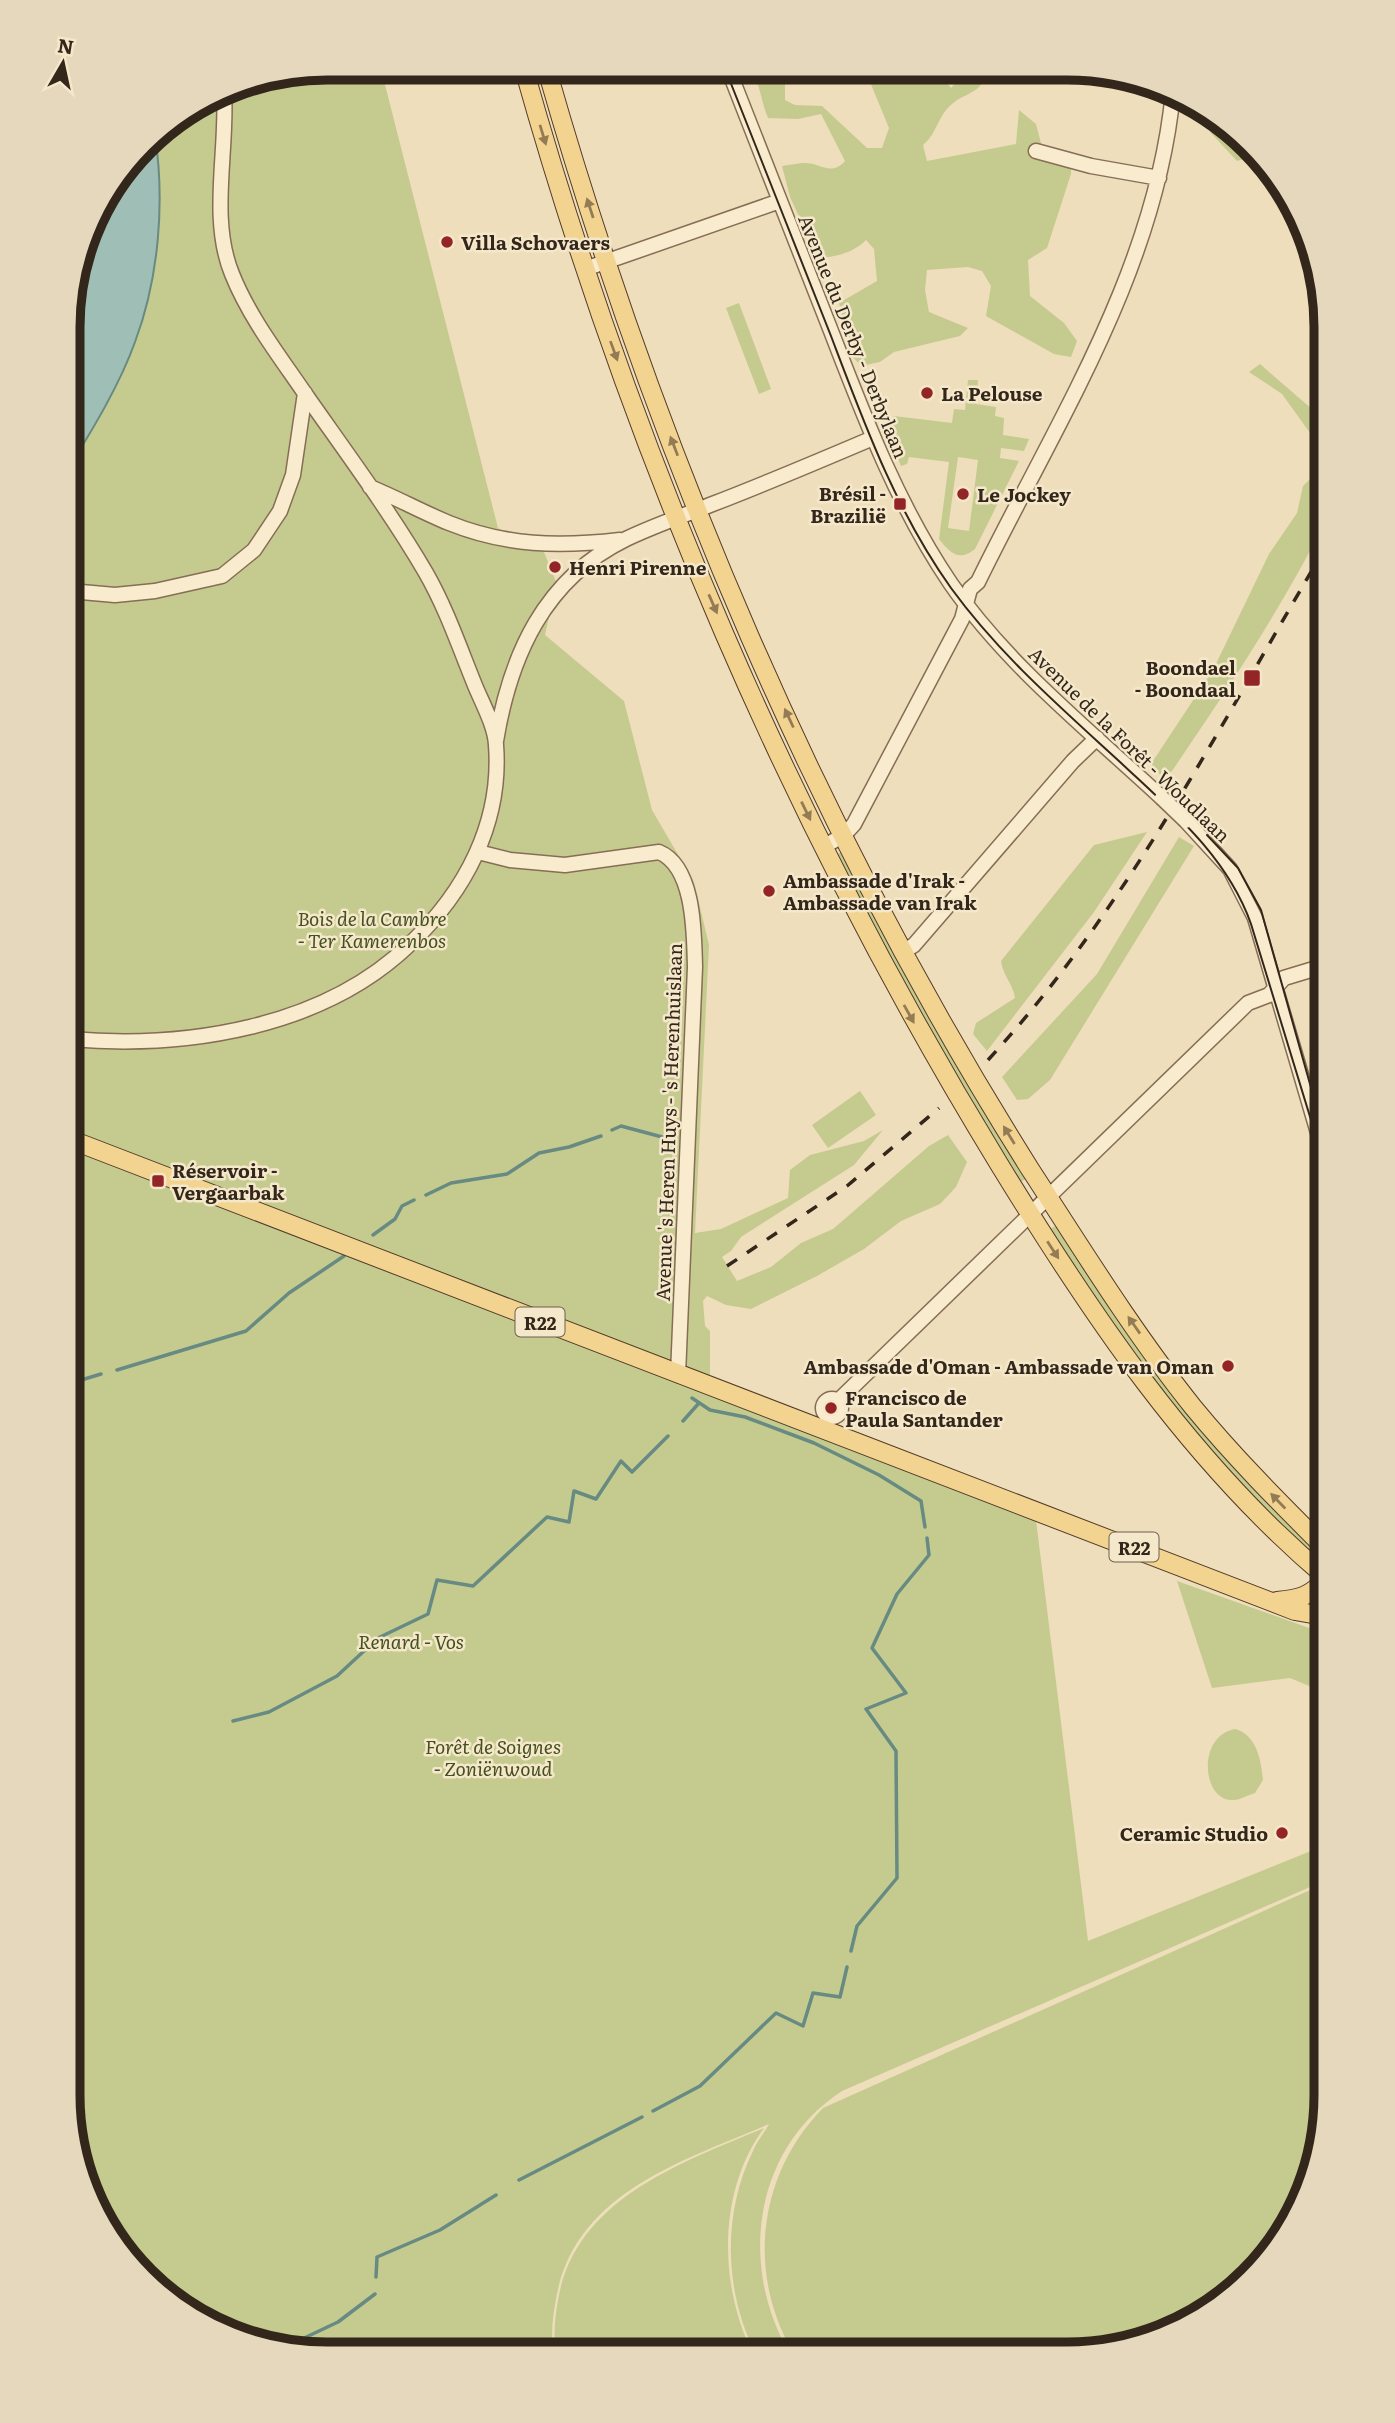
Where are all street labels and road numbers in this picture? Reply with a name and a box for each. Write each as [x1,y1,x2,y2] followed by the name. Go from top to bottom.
[792,210,916,462] street label: Avenue du Derby - Derbylaan
[1023,640,1237,848] street label: Avenue de la Forêt - Woudlaan
[648,942,688,1302] street label: Avenue 's Heren Huys - 's Herenhuislaan
[516,1308,564,1336] road number: R22
[1110,1532,1158,1562] road number: R22

